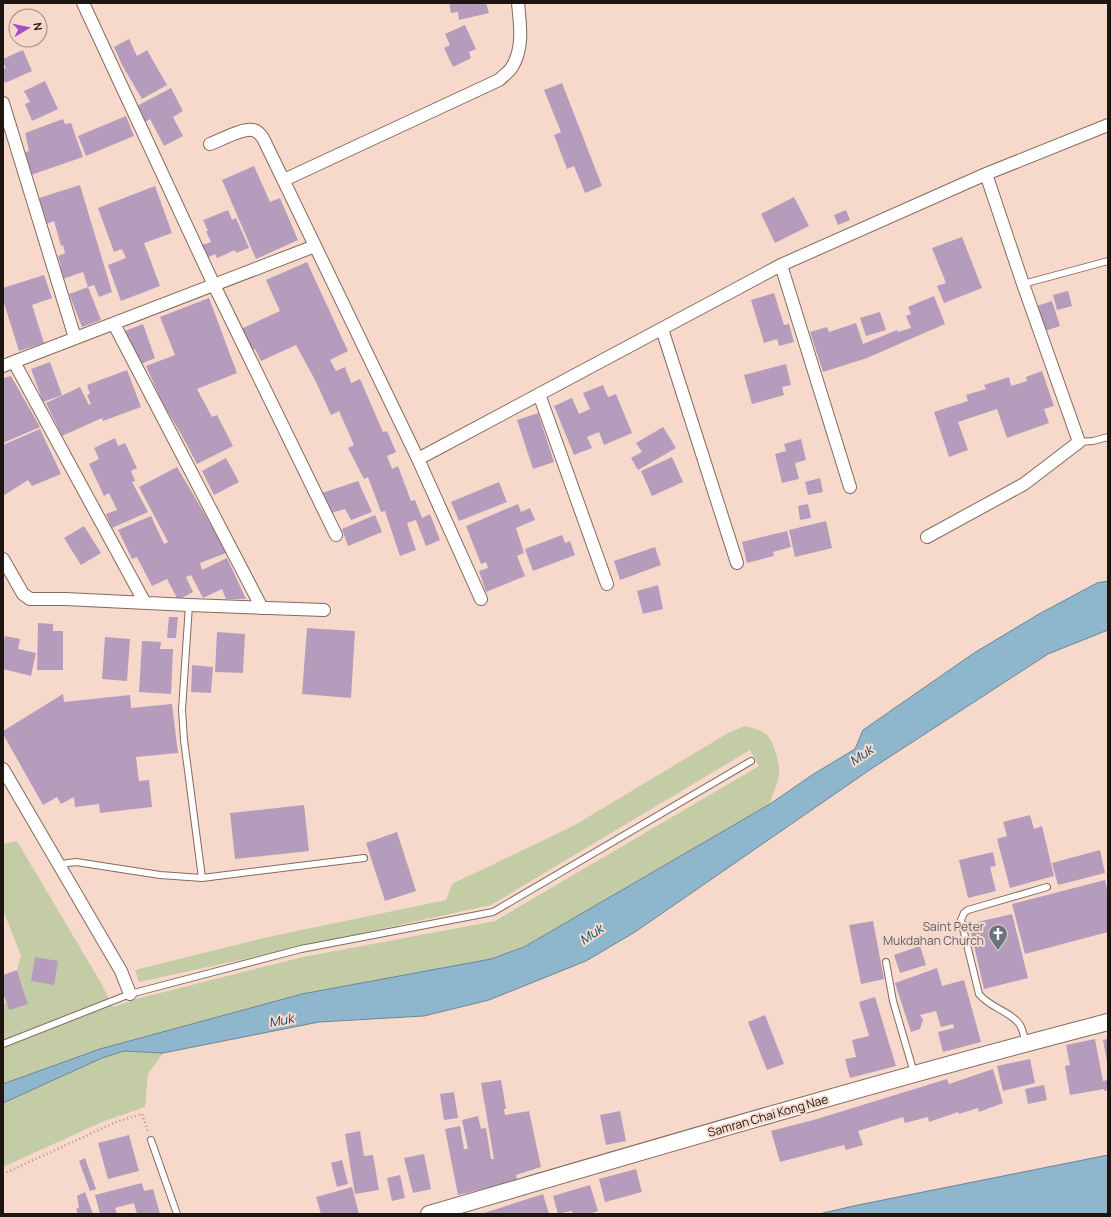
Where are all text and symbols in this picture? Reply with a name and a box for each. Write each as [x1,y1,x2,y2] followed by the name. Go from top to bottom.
[8,8,48,48] north arrow
[30,21,46,32] text: N
[846,739,879,769] water label: Muk
[576,918,609,948] water label: Muk
[883,918,985,949] place label: Saint Peter Mukdahan Church
[987,923,1009,951] church icon: Saint Peter Mukdahan Church
[267,1008,298,1031] water label: Muk
[706,1090,830,1141] street label: Samran Chai Kong Nae

